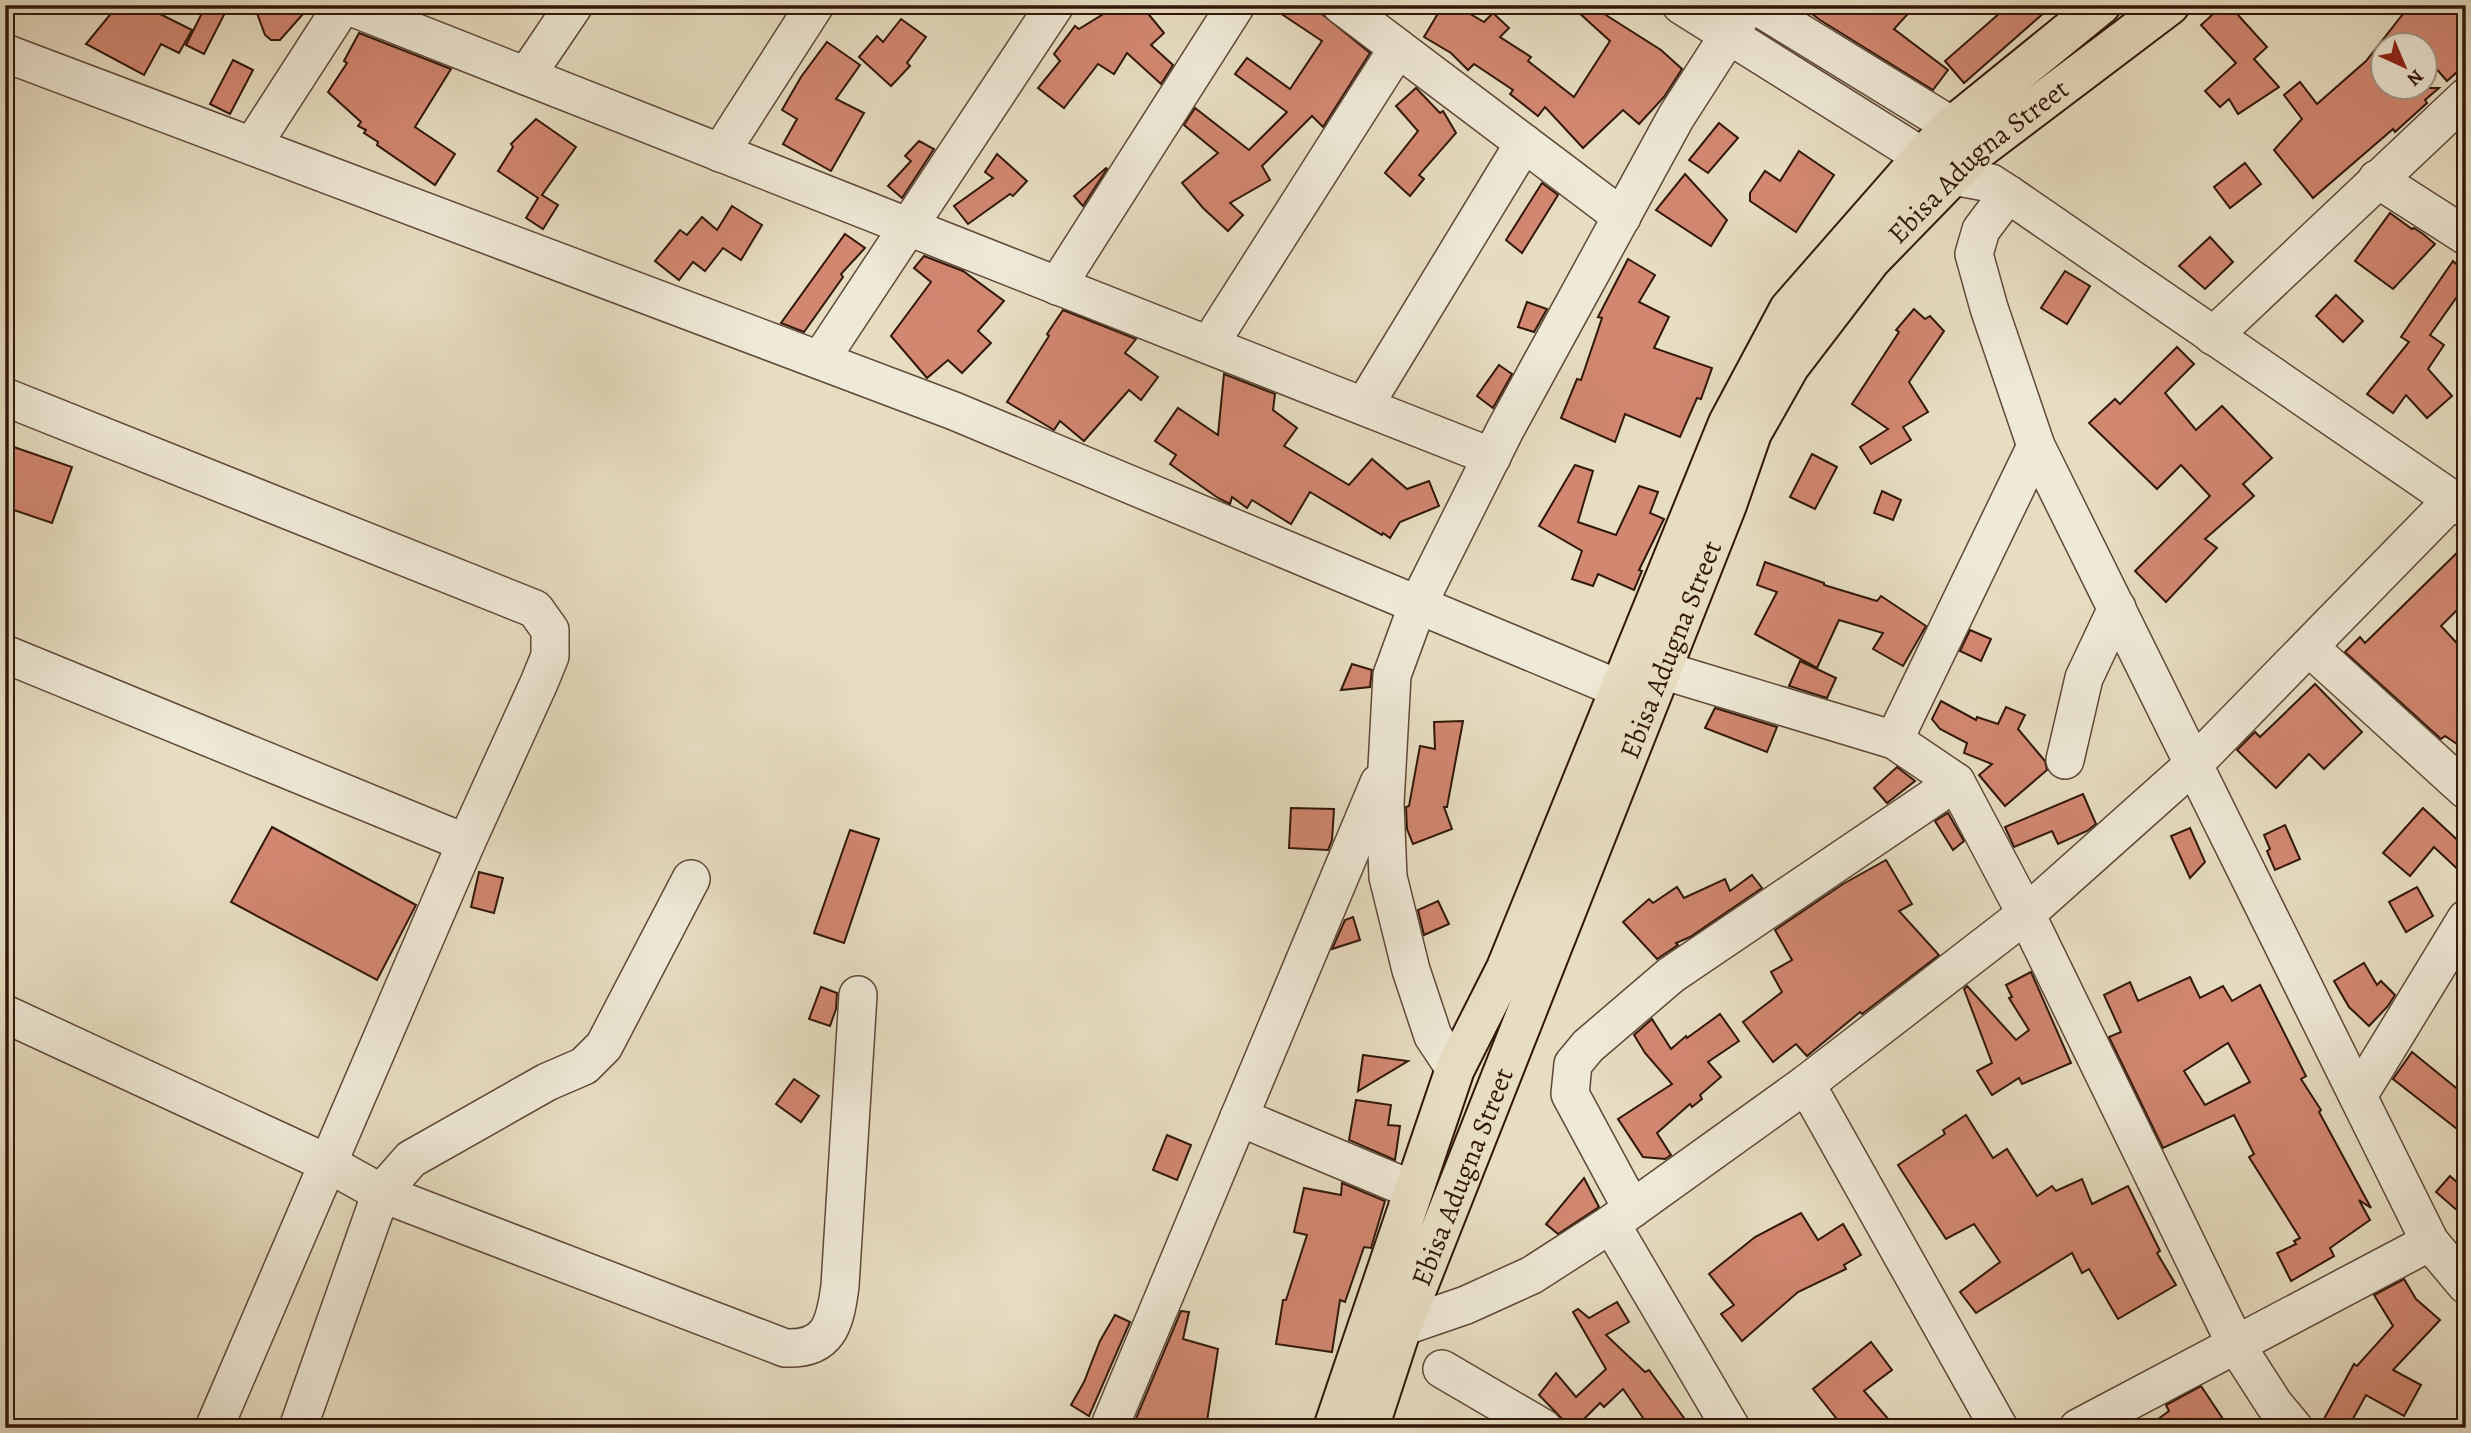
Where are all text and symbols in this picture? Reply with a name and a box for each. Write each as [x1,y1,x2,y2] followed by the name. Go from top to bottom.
[2370,32,2440,102] north arrow
[2401,63,2429,92] text: N
[1879,70,2077,252] street label: Ebisa Adugna Street
[1611,535,1731,764] street label: Ebisa Adugna Street
[1402,1062,1523,1292] street label: Ebisa Adugna Street

